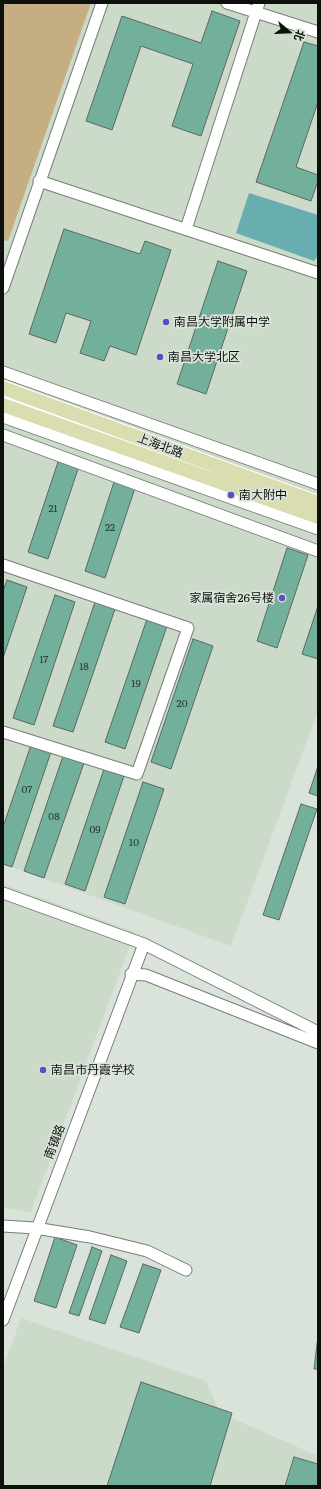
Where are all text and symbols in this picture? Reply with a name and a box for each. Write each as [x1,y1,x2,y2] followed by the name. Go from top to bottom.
[269,12,309,52] north arrow
[291,28,310,44] text: 北
[174,315,270,329] place label: 南昌大学附属中学
[161,317,171,327] marker: 南昌大学附属中学
[168,350,240,364] place label: 南昌大学北区
[155,352,165,362] marker: 南昌大学北区
[135,431,185,461] street label: 上海北路
[239,488,287,502] place label: 南大附中
[226,490,236,500] marker: 南大附中
[48,503,58,515] house number: 21
[105,522,115,534] house number: 22
[189,591,274,605] place label: 家属宿舍26号楼
[277,593,287,603] marker: 家属宿舍26号楼
[40,654,48,666] house number: 17
[79,661,89,673] house number: 18
[131,678,141,690] house number: 19
[177,698,187,710] house number: 20
[22,784,32,796] house number: 07
[48,811,60,823] house number: 08
[89,824,101,836] house number: 09
[129,837,139,849] house number: 10
[51,1063,135,1077] place label: 南昌市丹霞学校
[38,1065,48,1075] marker: 南昌市丹霞学校
[42,1123,68,1161] street label: 南镇路

